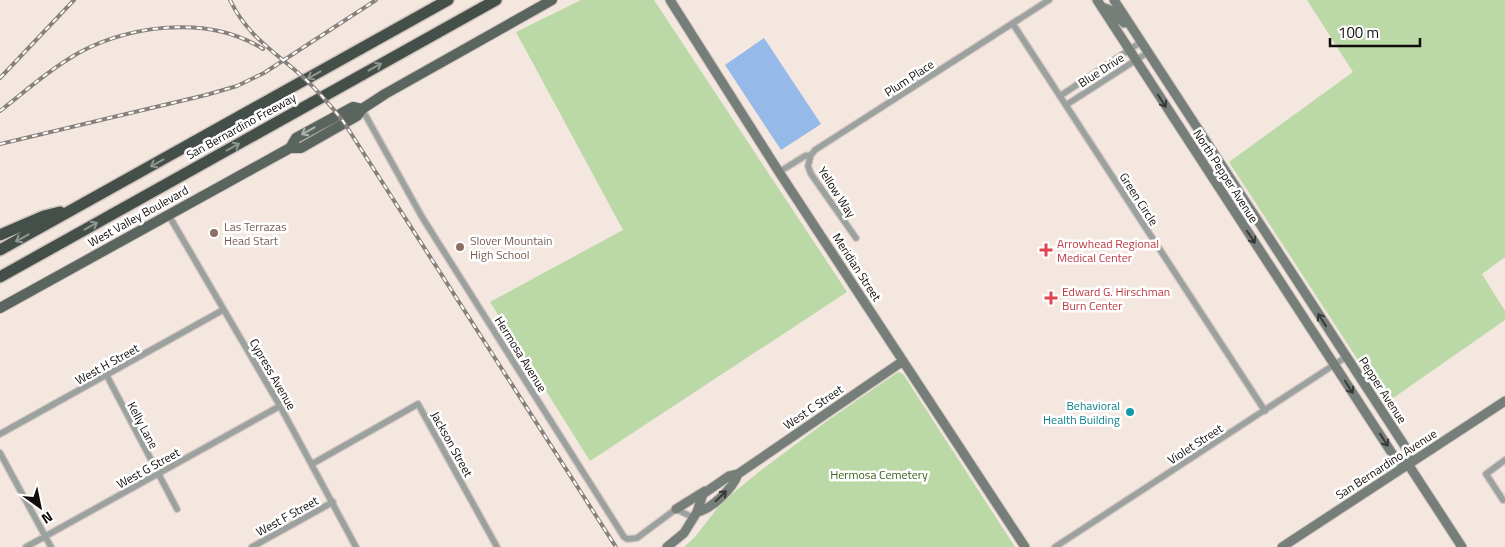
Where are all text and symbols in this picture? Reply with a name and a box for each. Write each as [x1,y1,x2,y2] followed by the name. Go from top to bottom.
[1330,15,1420,47] scale bar
[1338,21,1379,44] text: 100 m
[1074,48,1128,92] street label: Blue Drive
[880,55,938,101] street label: Plum Place
[367,62,382,72] one-way arrow
[307,70,322,80] one-way arrow
[183,88,300,164] street label: San Bernardino Freeway
[1157,94,1168,108] one-way arrow
[1189,126,1263,226] street label: North Pepper Avenue
[301,127,316,137] one-way arrow
[226,141,240,151] one-way arrow
[150,159,165,168] one-way arrow
[813,163,861,221] street label: Yellow Way
[1115,169,1163,229] street label: Green Circle
[84,180,192,252] street label: West Valley Boulevard
[224,217,287,250] place label: Las Terrazas Head Start
[84,221,99,231] one-way arrow
[208,227,220,239] marker: Las Terrazas Head Start
[828,229,887,305] street label: Meridian Street
[1246,230,1256,244] one-way arrow
[470,231,552,264] place label: Slover Mountain High School
[14,233,29,243] one-way arrow
[1057,234,1159,267] place label: Arrowhead Regional Medical Center
[454,241,466,253] marker: Slover Mountain High School
[1039,243,1053,257] marker: Arrowhead Regional Medical Center
[1062,282,1170,315] place label: Edward G. Hirschman Burn Center
[1044,291,1058,305] marker: Edward G. Hirschman Burn Center
[490,312,552,396] street label: Hermosa Avenue
[1317,313,1327,327] one-way arrow
[245,335,301,413] street label: Cypress Avenue
[72,338,143,389] street label: West H Street
[1354,353,1412,427] street label: Pepper Avenue
[779,379,848,434] street label: West C Street
[1344,380,1354,394] one-way arrow
[1043,396,1120,429] place label: Behavioral Health Building
[123,398,163,452] street label: Kelly Lane
[1124,406,1136,418] marker: Behavioral Health Building
[426,408,478,481] street label: Jackson Street
[1164,419,1227,469] street label: Violet Street
[1332,424,1440,504] street label: San Bernardino Avenue
[1378,433,1389,447] one-way arrow
[113,442,184,493] street label: West G Street
[830,465,928,484] park label: Hermosa Cemetery
[15,482,65,532] north arrow
[714,490,727,502] one-way arrow
[252,491,322,541] street label: West F Street
[38,507,57,530] text: N

